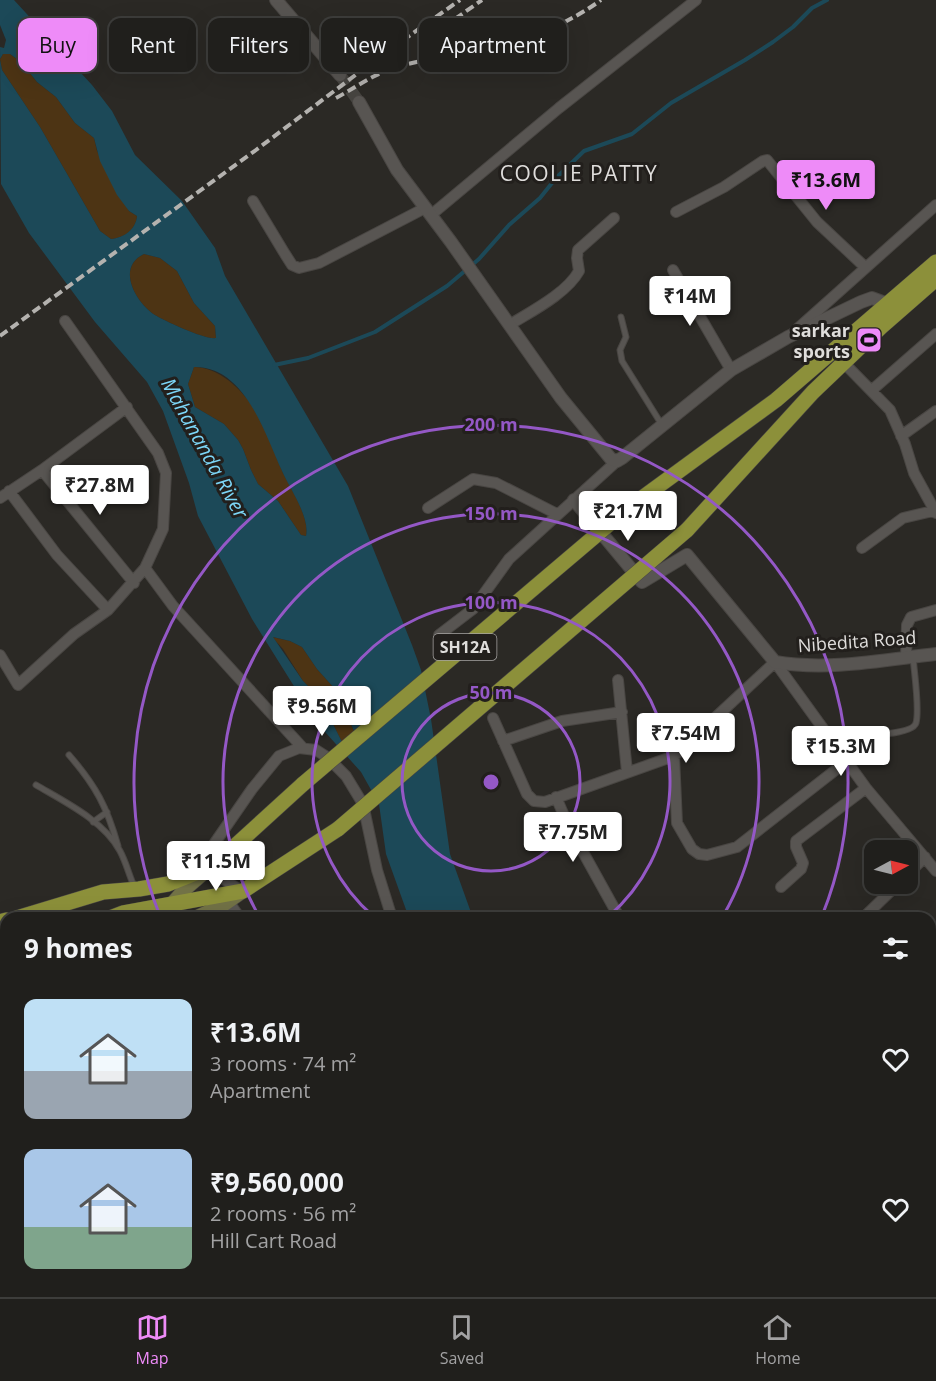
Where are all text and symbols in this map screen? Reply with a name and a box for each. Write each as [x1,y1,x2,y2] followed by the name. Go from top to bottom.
[18,18,97,72] chip: Buy
[109,18,196,72] chip: Rent
[208,18,309,72] chip: Filters
[321,18,407,72] chip: New
[419,18,567,72] chip: Apartment
[500,159,658,187] district label: COOLIE PATTY
[777,160,875,211] pin: ₹13.6M
[791,166,861,193] text: ₹13.6M
[654,276,726,327] pin: ₹14M
[663,282,717,309] text: ₹14M
[792,318,850,363] place label: sarkar sports
[854,325,884,355] sports icon: sarkar sports
[155,373,255,524] water label: Mahananda River
[464,412,518,436] text: 200 m
[51,465,149,516] pin: ₹27.8M
[65,471,135,498] text: ₹27.8M
[579,491,677,542] pin: ₹21.7M
[593,497,663,524] text: ₹21.7M
[464,501,518,525] text: 150 m
[464,590,518,614] text: 100 m
[797,625,917,657] street label: Nibedita Road
[434,634,496,660] road number: SH12A
[470,680,512,704] text: 50 m
[273,686,371,737] pin: ₹9.56M
[287,692,357,719] text: ₹9.56M
[637,713,735,764] pin: ₹7.54M
[651,719,721,746] text: ₹7.54M
[792,726,890,777] pin: ₹15.3M
[806,732,876,759] text: ₹15.3M
[481,772,501,792] centre of rings
[524,812,622,863] pin: ₹7.75M
[538,818,608,845] text: ₹7.75M
[864,840,918,894] north arrow
[864,840,918,894] map controls
[167,841,265,892] pin: ₹11.5M
[181,847,251,874] text: ₹11.5M
[24,930,133,966] text: 9 homes
[879,932,912,965] icon: filters
[210,1014,301,1050] text: ₹13.6M
[72,1023,144,1095] icon: home
[879,1043,912,1076] icon: heart
[210,1050,356,1077] text: 3 rooms · 74 m²
[210,1077,310,1104] text: Apartment
[210,1164,344,1200] text: ₹9,560,000
[72,1173,144,1245] icon: home
[879,1193,912,1226] icon: heart
[210,1200,356,1227] text: 2 rooms · 56 m²
[210,1227,337,1254] text: Hill Cart Road
[136,1311,169,1369] tab: Map
[440,1311,484,1369] tab: Saved
[755,1311,800,1369] tab: Home

